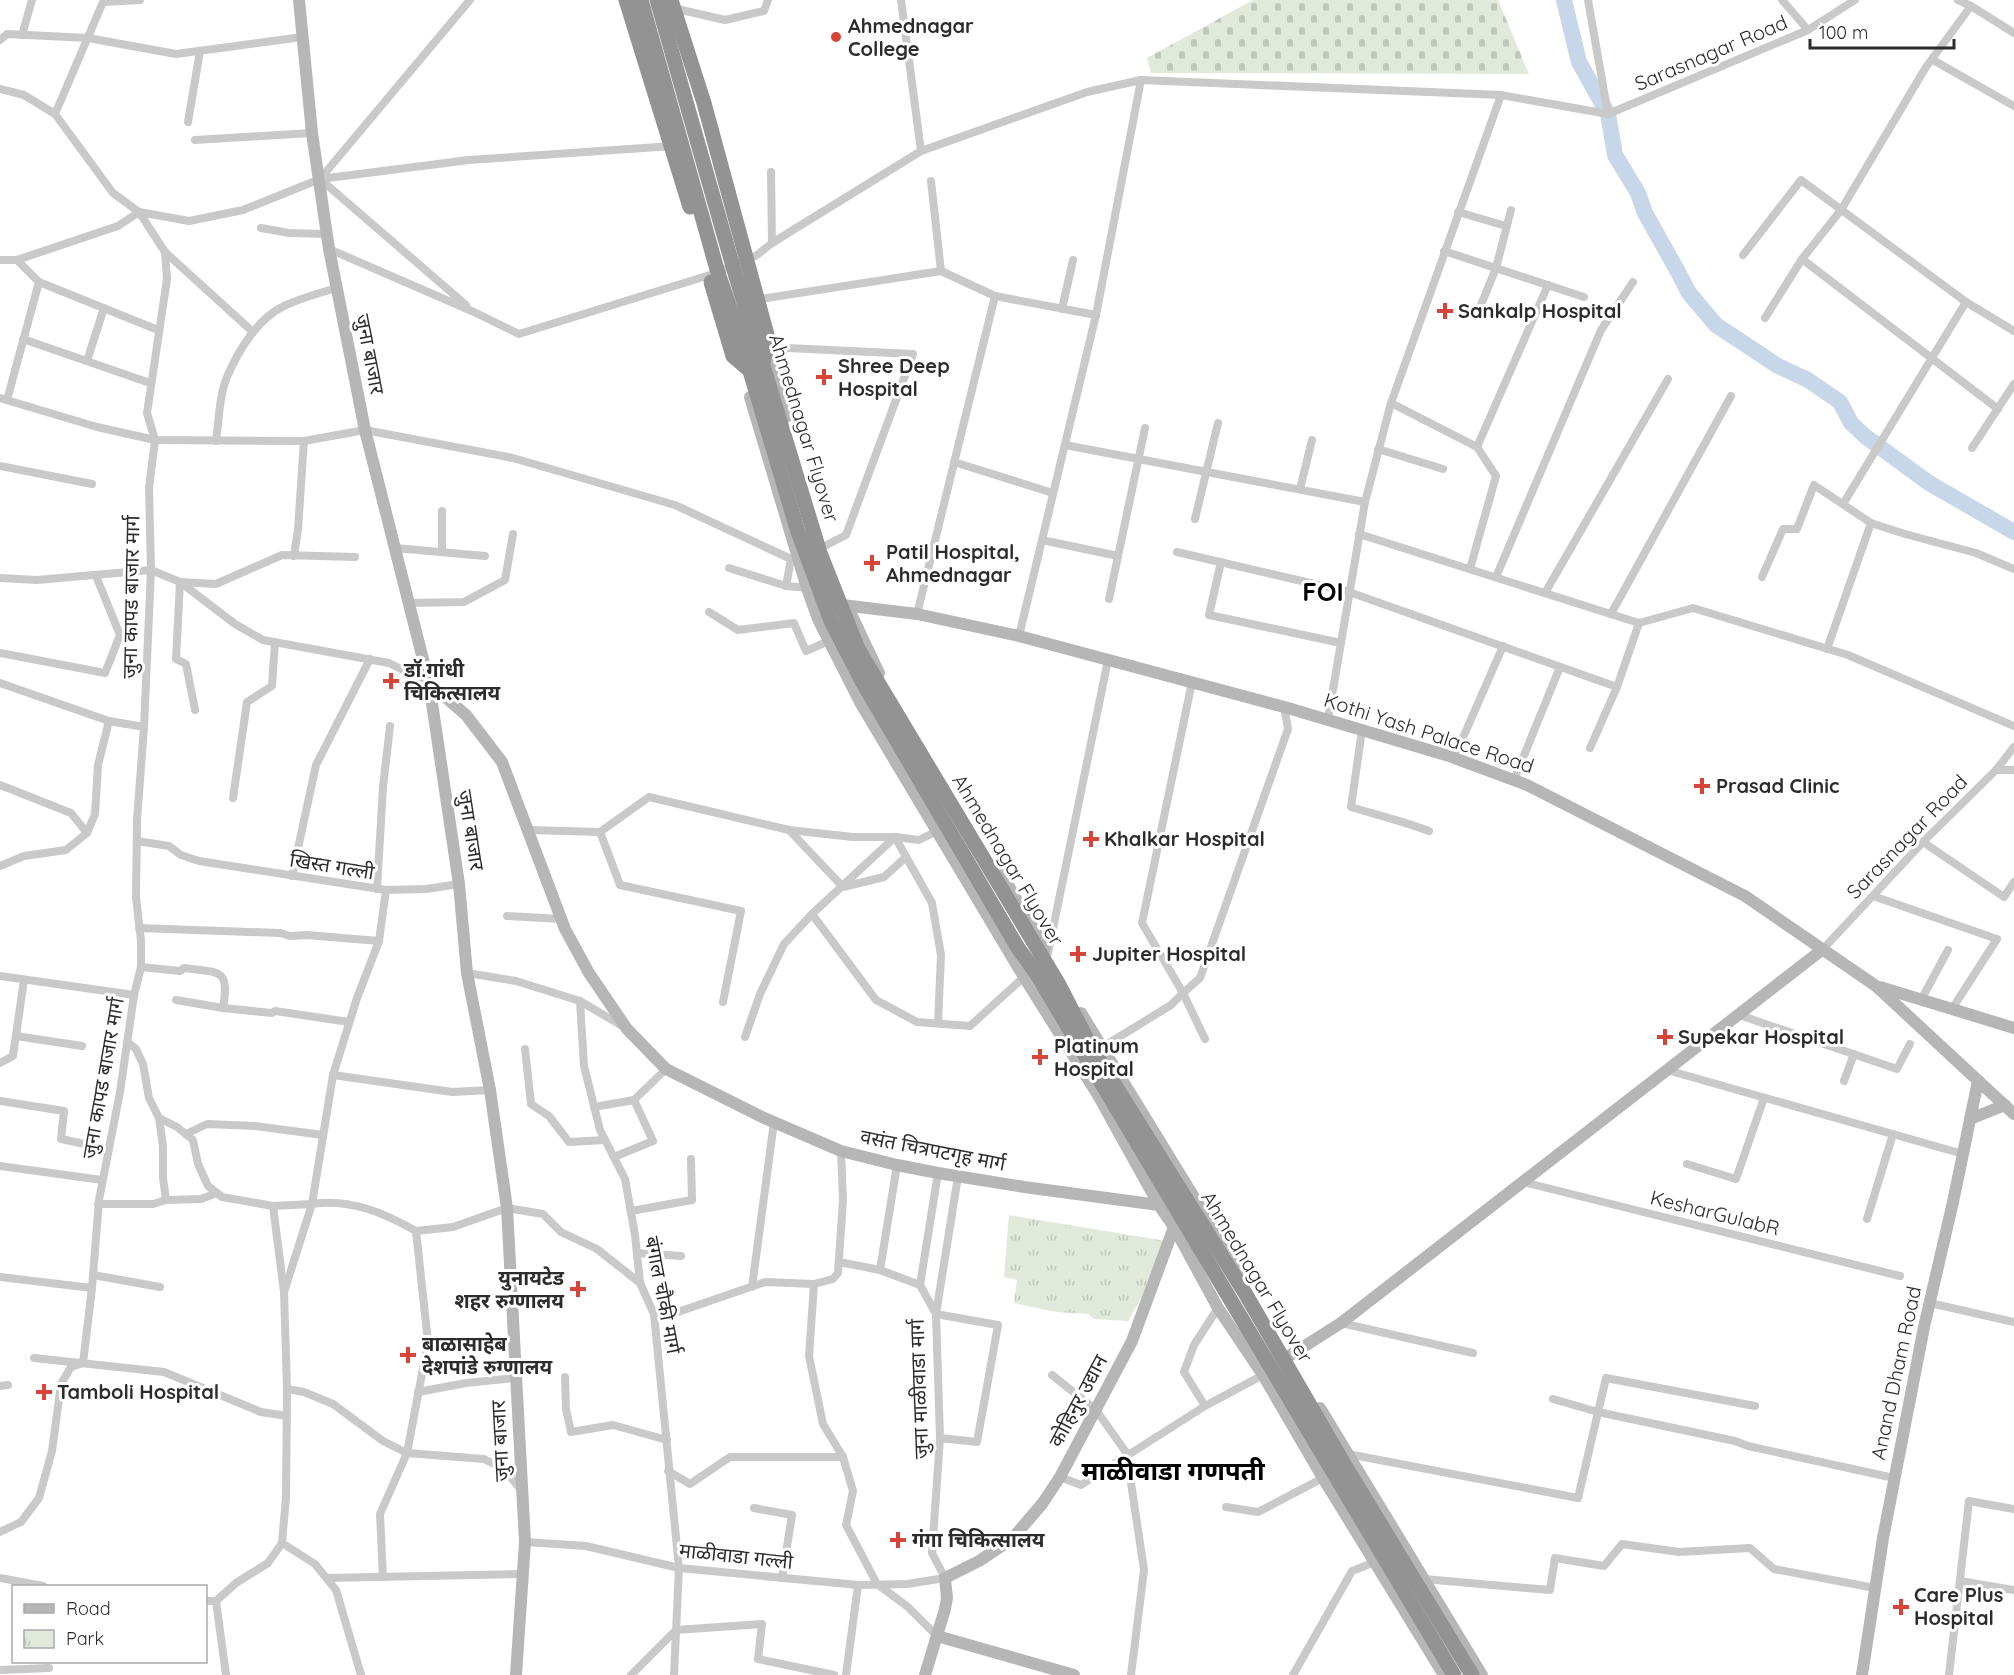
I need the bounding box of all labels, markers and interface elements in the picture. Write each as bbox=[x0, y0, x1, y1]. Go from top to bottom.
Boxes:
street label: Sarasnagar Road bbox=[1631, 9, 1791, 96]
scale bar bbox=[1810, 12, 1954, 50]
place label: Ahmednagar College bbox=[848, 13, 974, 61]
text: 100 m bbox=[1819, 21, 1868, 44]
marker: Ahmednagar College bbox=[829, 30, 843, 44]
place label: Sankalp Hospital bbox=[1458, 298, 1622, 323]
marker: Sankalp Hospital bbox=[1436, 302, 1454, 320]
street label: जुना बाजार bbox=[349, 312, 391, 397]
street label: Ahmednagar Flyover bbox=[764, 331, 845, 525]
place label: Shree Deep Hospital bbox=[838, 353, 950, 401]
marker: Shree Deep Hospital bbox=[815, 368, 833, 386]
street label: जुना कापड बाजार मार्ग bbox=[117, 514, 145, 679]
place label: Patil Hospital, Ahmednagar bbox=[886, 539, 1020, 587]
marker: Patil Hospital, Ahmednagar bbox=[863, 554, 881, 572]
district label: FOI bbox=[1302, 575, 1344, 608]
place label: डॉ.गांधी चिकित्सालय bbox=[403, 657, 501, 705]
marker: डॉ.गांधी चिकित्सालय bbox=[382, 672, 400, 690]
street label: Kothi Yash Palace Road bbox=[1321, 687, 1537, 778]
street label: Ahmednagar Flyover bbox=[947, 769, 1070, 950]
street label: Sarasnagar Road bbox=[1841, 769, 1972, 904]
place label: Prasad Clinic bbox=[1716, 773, 1839, 798]
marker: Prasad Clinic bbox=[1693, 777, 1711, 795]
street label: जुना बाजार bbox=[452, 788, 490, 873]
place label: Khalkar Hospital bbox=[1104, 826, 1265, 851]
marker: Khalkar Hospital bbox=[1082, 830, 1100, 848]
street label: खिस्त गल्ली bbox=[288, 846, 377, 885]
place label: Jupiter Hospital bbox=[1092, 941, 1246, 966]
marker: Jupiter Hospital bbox=[1069, 945, 1087, 963]
street label: जुना कापड बाजार मार्ग bbox=[76, 994, 130, 1161]
place label: Supekar Hospital bbox=[1678, 1024, 1844, 1049]
marker: Supekar Hospital bbox=[1656, 1028, 1674, 1046]
place label: Platinum Hospital bbox=[1054, 1033, 1139, 1081]
marker: Platinum Hospital bbox=[1031, 1048, 1049, 1066]
street label: वसंत चित्रपटगृह मार्ग bbox=[858, 1123, 1009, 1177]
street label: KesharGulabR bbox=[1648, 1184, 1782, 1241]
street label: Ahmednagar Flyover bbox=[1196, 1186, 1319, 1367]
street label: बंगाल चौकी मार्ग bbox=[640, 1234, 687, 1357]
place label: युनायटेड शहर रुग्णालय bbox=[455, 1265, 565, 1313]
marker: युनायटेड शहर रुग्णालय bbox=[569, 1280, 587, 1298]
street label: Anand Dham Road bbox=[1865, 1284, 1926, 1462]
street label: जुना माळीवाडा मार्ग bbox=[904, 1318, 934, 1459]
place label: बाळासाहेब देशपांडे रुग्णालय bbox=[422, 1331, 552, 1379]
marker: बाळासाहेब देशपांडे रुग्णालय bbox=[399, 1346, 417, 1364]
street label: कोहिनुर उद्यान bbox=[1043, 1350, 1114, 1452]
place label: Tamboli Hospital bbox=[57, 1379, 219, 1404]
marker: Tamboli Hospital bbox=[35, 1383, 53, 1401]
street label: जुना बाजार bbox=[485, 1399, 515, 1482]
district label: माळीवाडा गणपती bbox=[1081, 1454, 1266, 1487]
place label: गंगा चिकित्सालय bbox=[912, 1527, 1045, 1552]
marker: गंगा चिकित्सालय bbox=[889, 1531, 907, 1549]
street label: माळीवाडा गल्ली bbox=[678, 1537, 795, 1574]
place label: Care Plus Hospital bbox=[1914, 1582, 2003, 1630]
legend bbox=[12, 1585, 207, 1663]
text: Road bbox=[66, 1597, 111, 1620]
marker: Care Plus Hospital bbox=[1892, 1598, 1910, 1616]
text: Park bbox=[66, 1627, 104, 1650]

